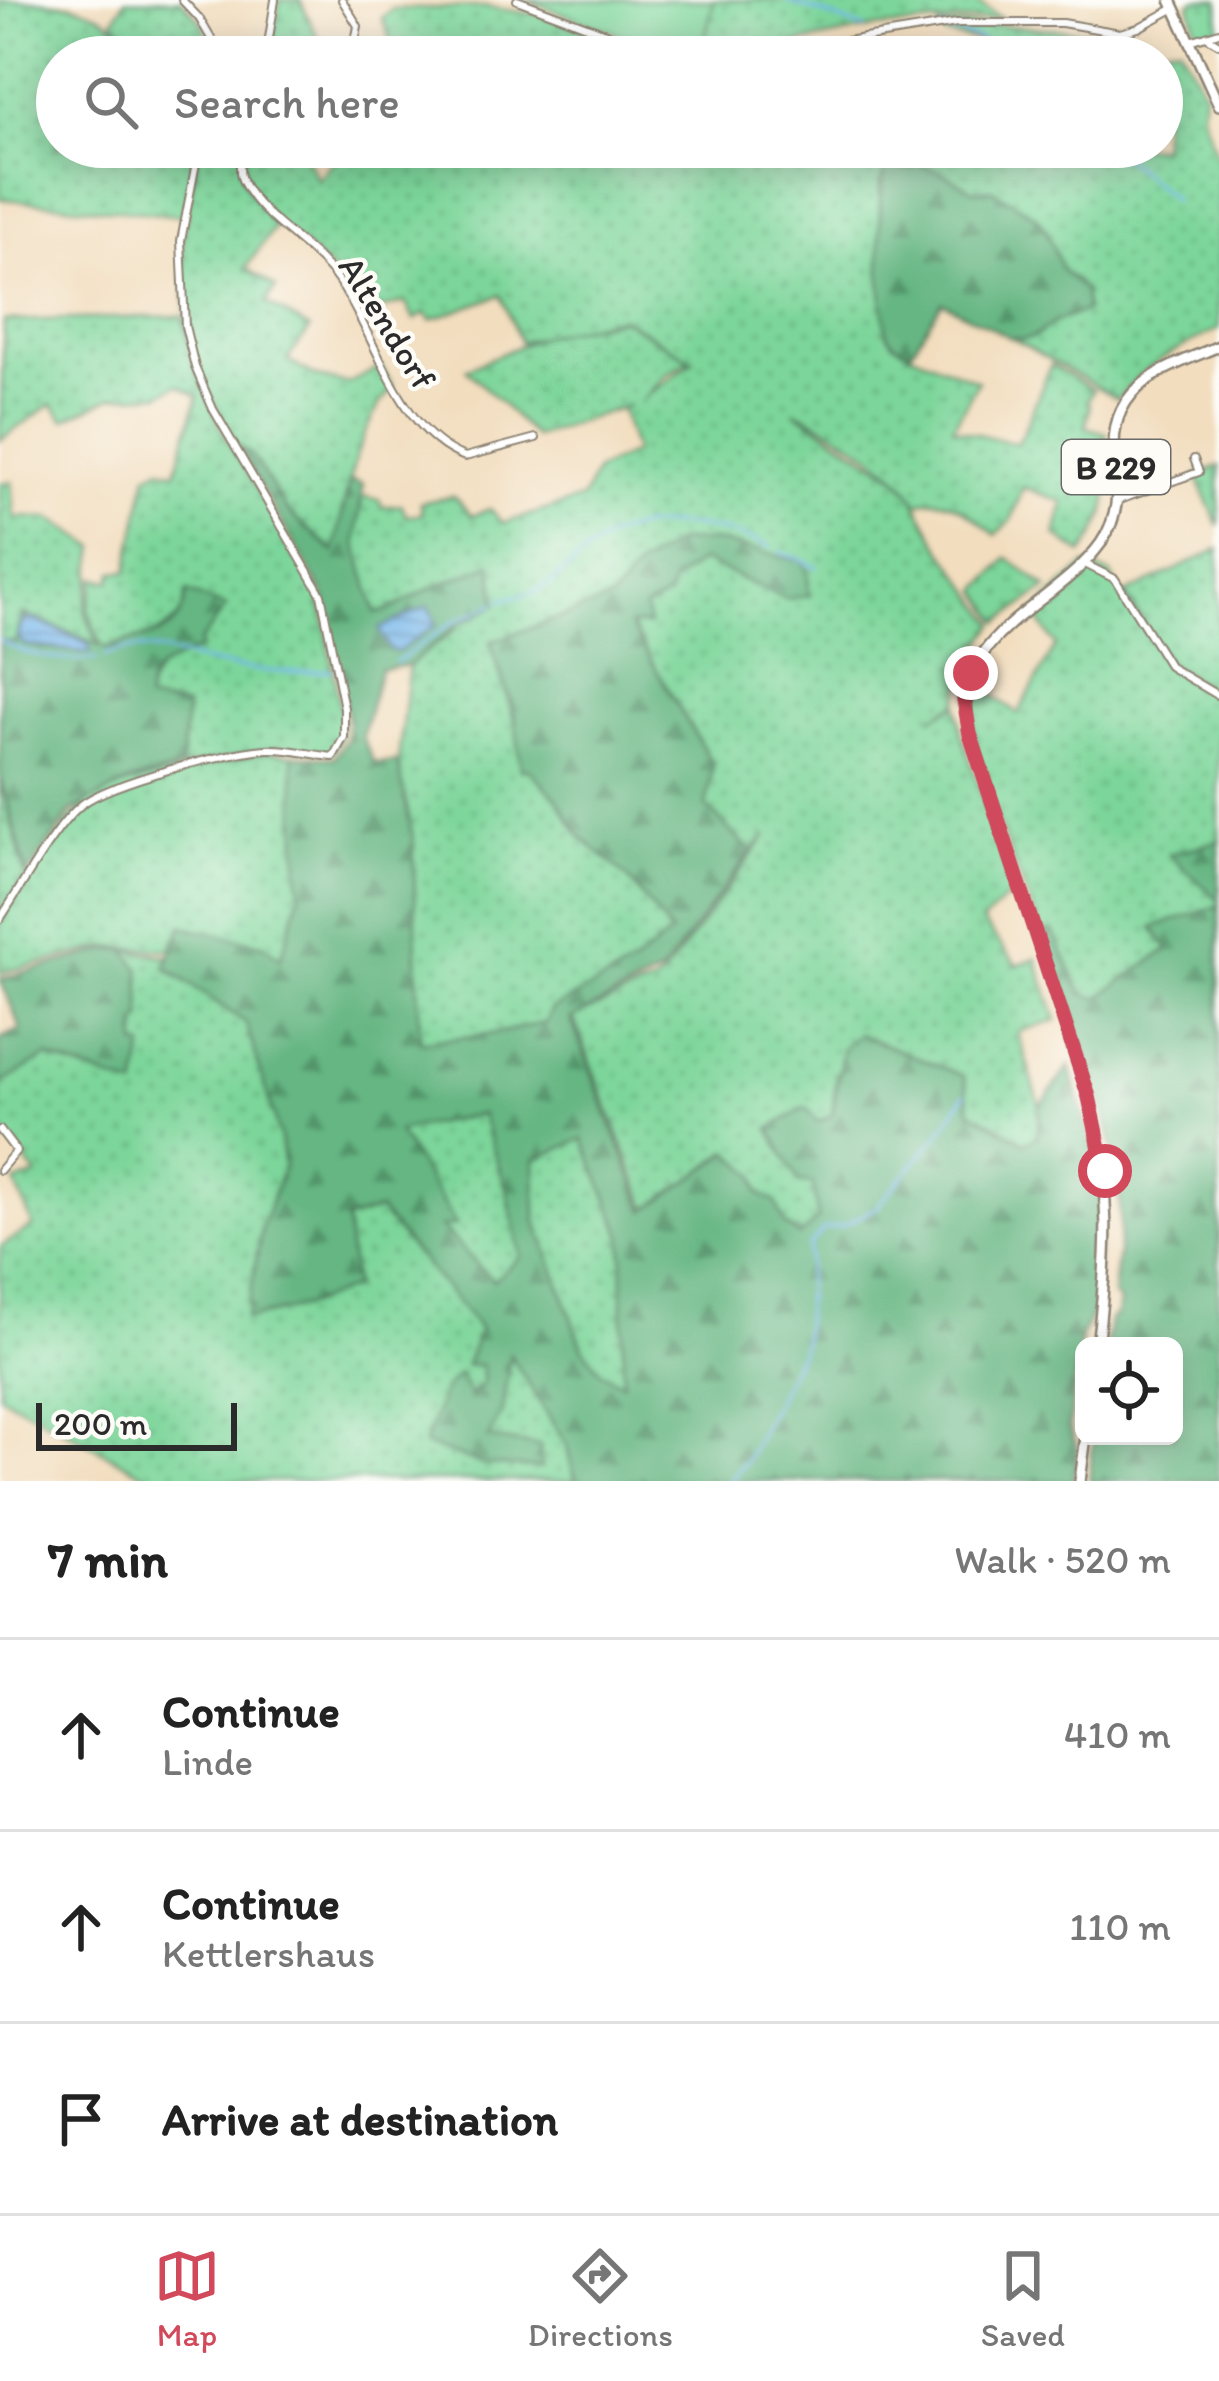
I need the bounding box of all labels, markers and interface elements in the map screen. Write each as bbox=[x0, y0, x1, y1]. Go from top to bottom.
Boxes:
search box bbox=[36, 36, 1183, 168]
icon: search bbox=[78, 69, 144, 135]
text: Search here bbox=[174, 75, 400, 129]
street label: Altendorf bbox=[330, 247, 446, 397]
road number: B 229 bbox=[1062, 440, 1170, 494]
route end bbox=[944, 646, 998, 700]
route start bbox=[1078, 1144, 1132, 1198]
map controls bbox=[1075, 1337, 1183, 1445]
button: locate bbox=[1075, 1337, 1183, 1445]
scale bar bbox=[36, 1397, 237, 1450]
text: 200 m bbox=[54, 1404, 147, 1443]
text: 7 min bbox=[48, 1529, 168, 1590]
text: Walk · 520 m bbox=[954, 1536, 1171, 1583]
text: Continue bbox=[162, 1684, 340, 1738]
icon: ahead bbox=[48, 1702, 114, 1768]
text: 410 m bbox=[1064, 1711, 1171, 1758]
text: Linde bbox=[162, 1738, 253, 1785]
text: Continue bbox=[162, 1876, 340, 1930]
icon: ahead bbox=[48, 1894, 114, 1960]
text: 110 m bbox=[1069, 1903, 1171, 1950]
text: Kettlershaus bbox=[162, 1930, 375, 1977]
icon: arrive bbox=[48, 2086, 114, 2152]
text: Arrive at destination bbox=[162, 2092, 558, 2146]
tab: Map bbox=[154, 2243, 220, 2354]
tab: Directions bbox=[528, 2243, 673, 2354]
tab: Saved bbox=[981, 2243, 1065, 2354]

